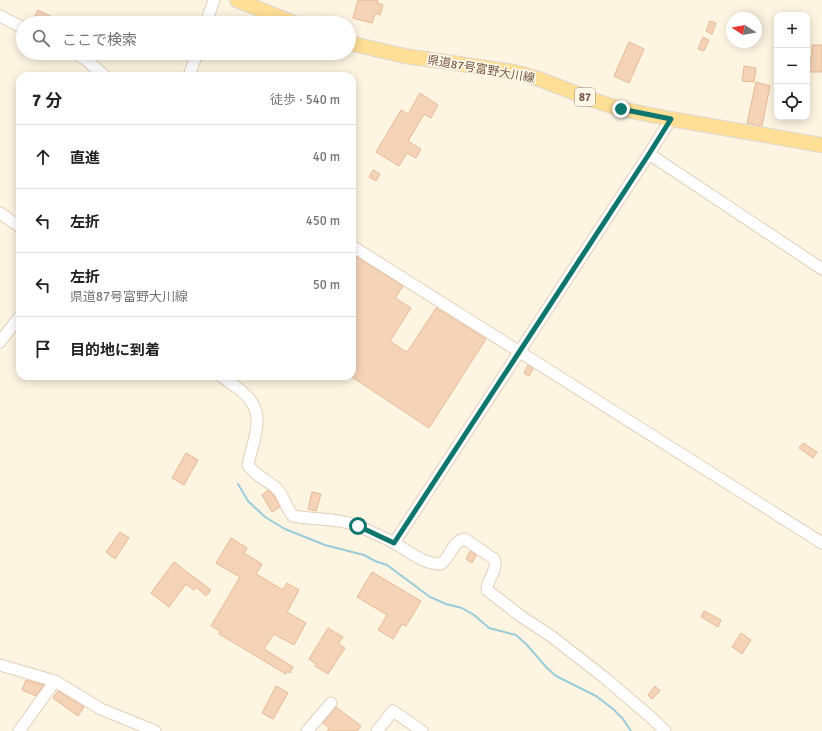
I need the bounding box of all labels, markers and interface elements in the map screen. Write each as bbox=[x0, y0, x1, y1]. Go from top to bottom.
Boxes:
north arrow bbox=[726, 12, 762, 48]
map controls bbox=[774, 12, 810, 120]
button: + bbox=[774, 12, 810, 48]
search box bbox=[16, 16, 356, 60]
icon: search bbox=[30, 27, 52, 49]
text: ここで検索 bbox=[62, 31, 137, 49]
button: − bbox=[774, 48, 810, 84]
street label: 県道87号富野大川線 bbox=[426, 53, 536, 86]
button: locate bbox=[774, 84, 810, 120]
road number: 87 bbox=[575, 88, 595, 106]
text: 7 分 bbox=[32, 90, 62, 111]
text: 徒歩 · 540 m bbox=[270, 92, 340, 108]
route end bbox=[612, 100, 630, 118]
icon: ahead bbox=[32, 146, 54, 168]
text: 直進 bbox=[70, 149, 100, 167]
text: 40 m bbox=[313, 149, 340, 165]
icon: left bbox=[32, 210, 54, 232]
text: 左折 bbox=[70, 213, 100, 231]
text: 450 m bbox=[306, 213, 340, 229]
text: 左折 bbox=[70, 268, 100, 286]
icon: left bbox=[32, 274, 54, 296]
text: 50 m bbox=[313, 277, 340, 293]
text: 県道87号富野大川線 bbox=[70, 289, 188, 305]
icon: arrive bbox=[32, 338, 54, 360]
text: 目的地に到着 bbox=[70, 341, 160, 359]
route start bbox=[349, 517, 367, 535]

